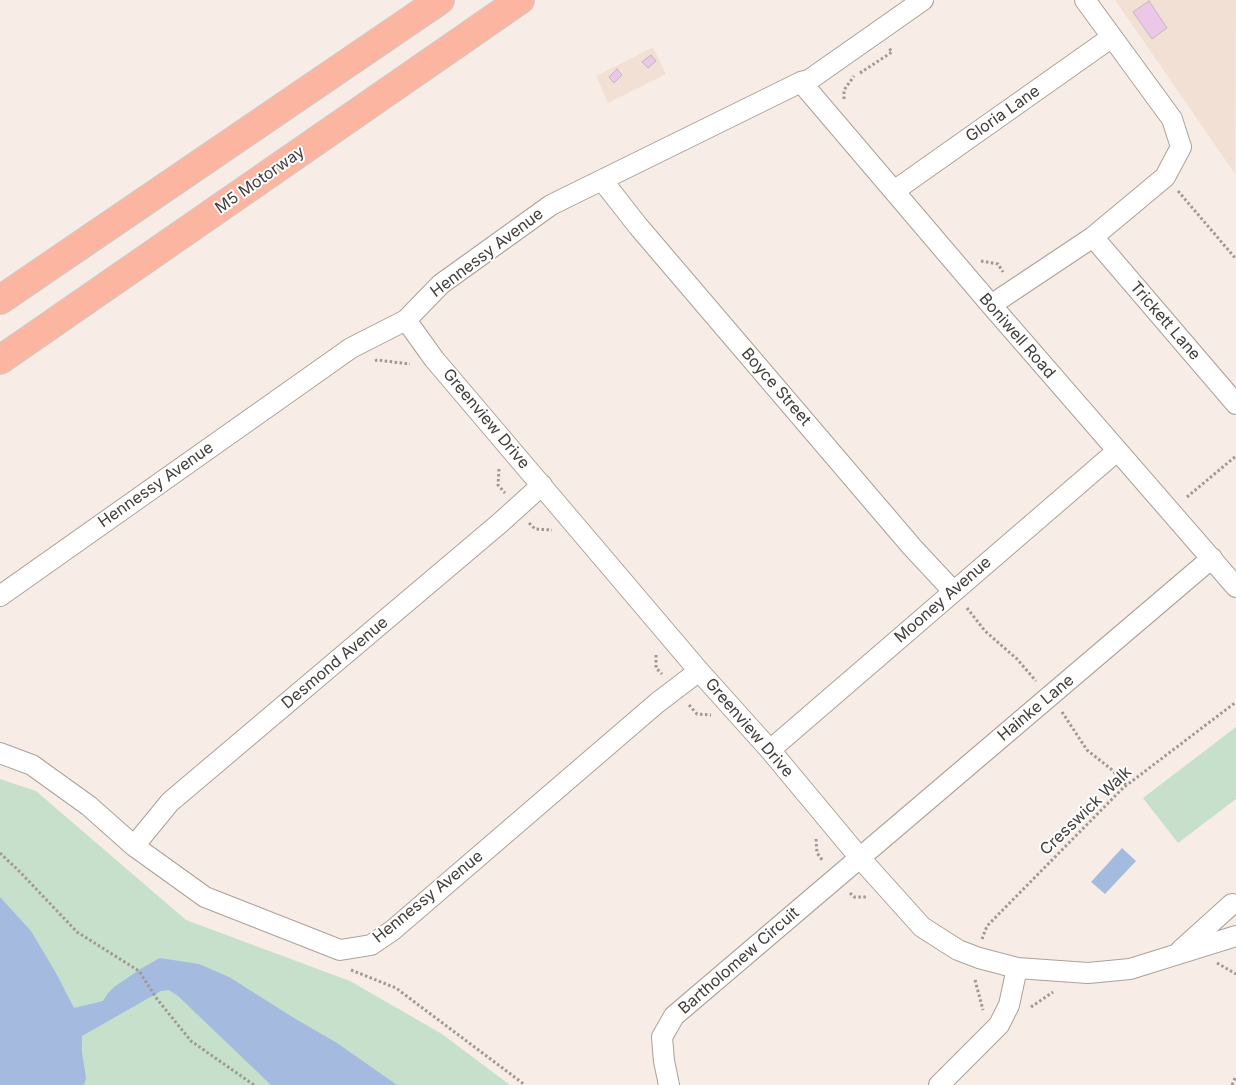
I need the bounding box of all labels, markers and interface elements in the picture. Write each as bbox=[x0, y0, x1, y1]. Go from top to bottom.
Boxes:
street label: Gloria Lane bbox=[962, 82, 1044, 146]
street label: M5 Motorway bbox=[212, 142, 308, 218]
street label: Hennessy Avenue bbox=[427, 204, 547, 302]
street label: Trickett Lane bbox=[1126, 278, 1204, 364]
street label: Boniwell Road bbox=[975, 290, 1059, 382]
street label: Boyce Street bbox=[737, 344, 815, 430]
street label: Greenview Drive bbox=[439, 365, 533, 473]
street label: Hennessy Avenue bbox=[95, 438, 217, 532]
street label: Mooney Avenue bbox=[891, 553, 995, 647]
street label: Desmond Avenue bbox=[278, 613, 392, 713]
street label: Hainke Lane bbox=[994, 671, 1078, 745]
street label: Greenview Drive bbox=[701, 675, 797, 781]
street label: Cresswick Walk bbox=[1036, 763, 1136, 859]
street label: Hennessy Avenue bbox=[369, 847, 487, 947]
street label: Bartholomew Circuit bbox=[675, 904, 803, 1018]

